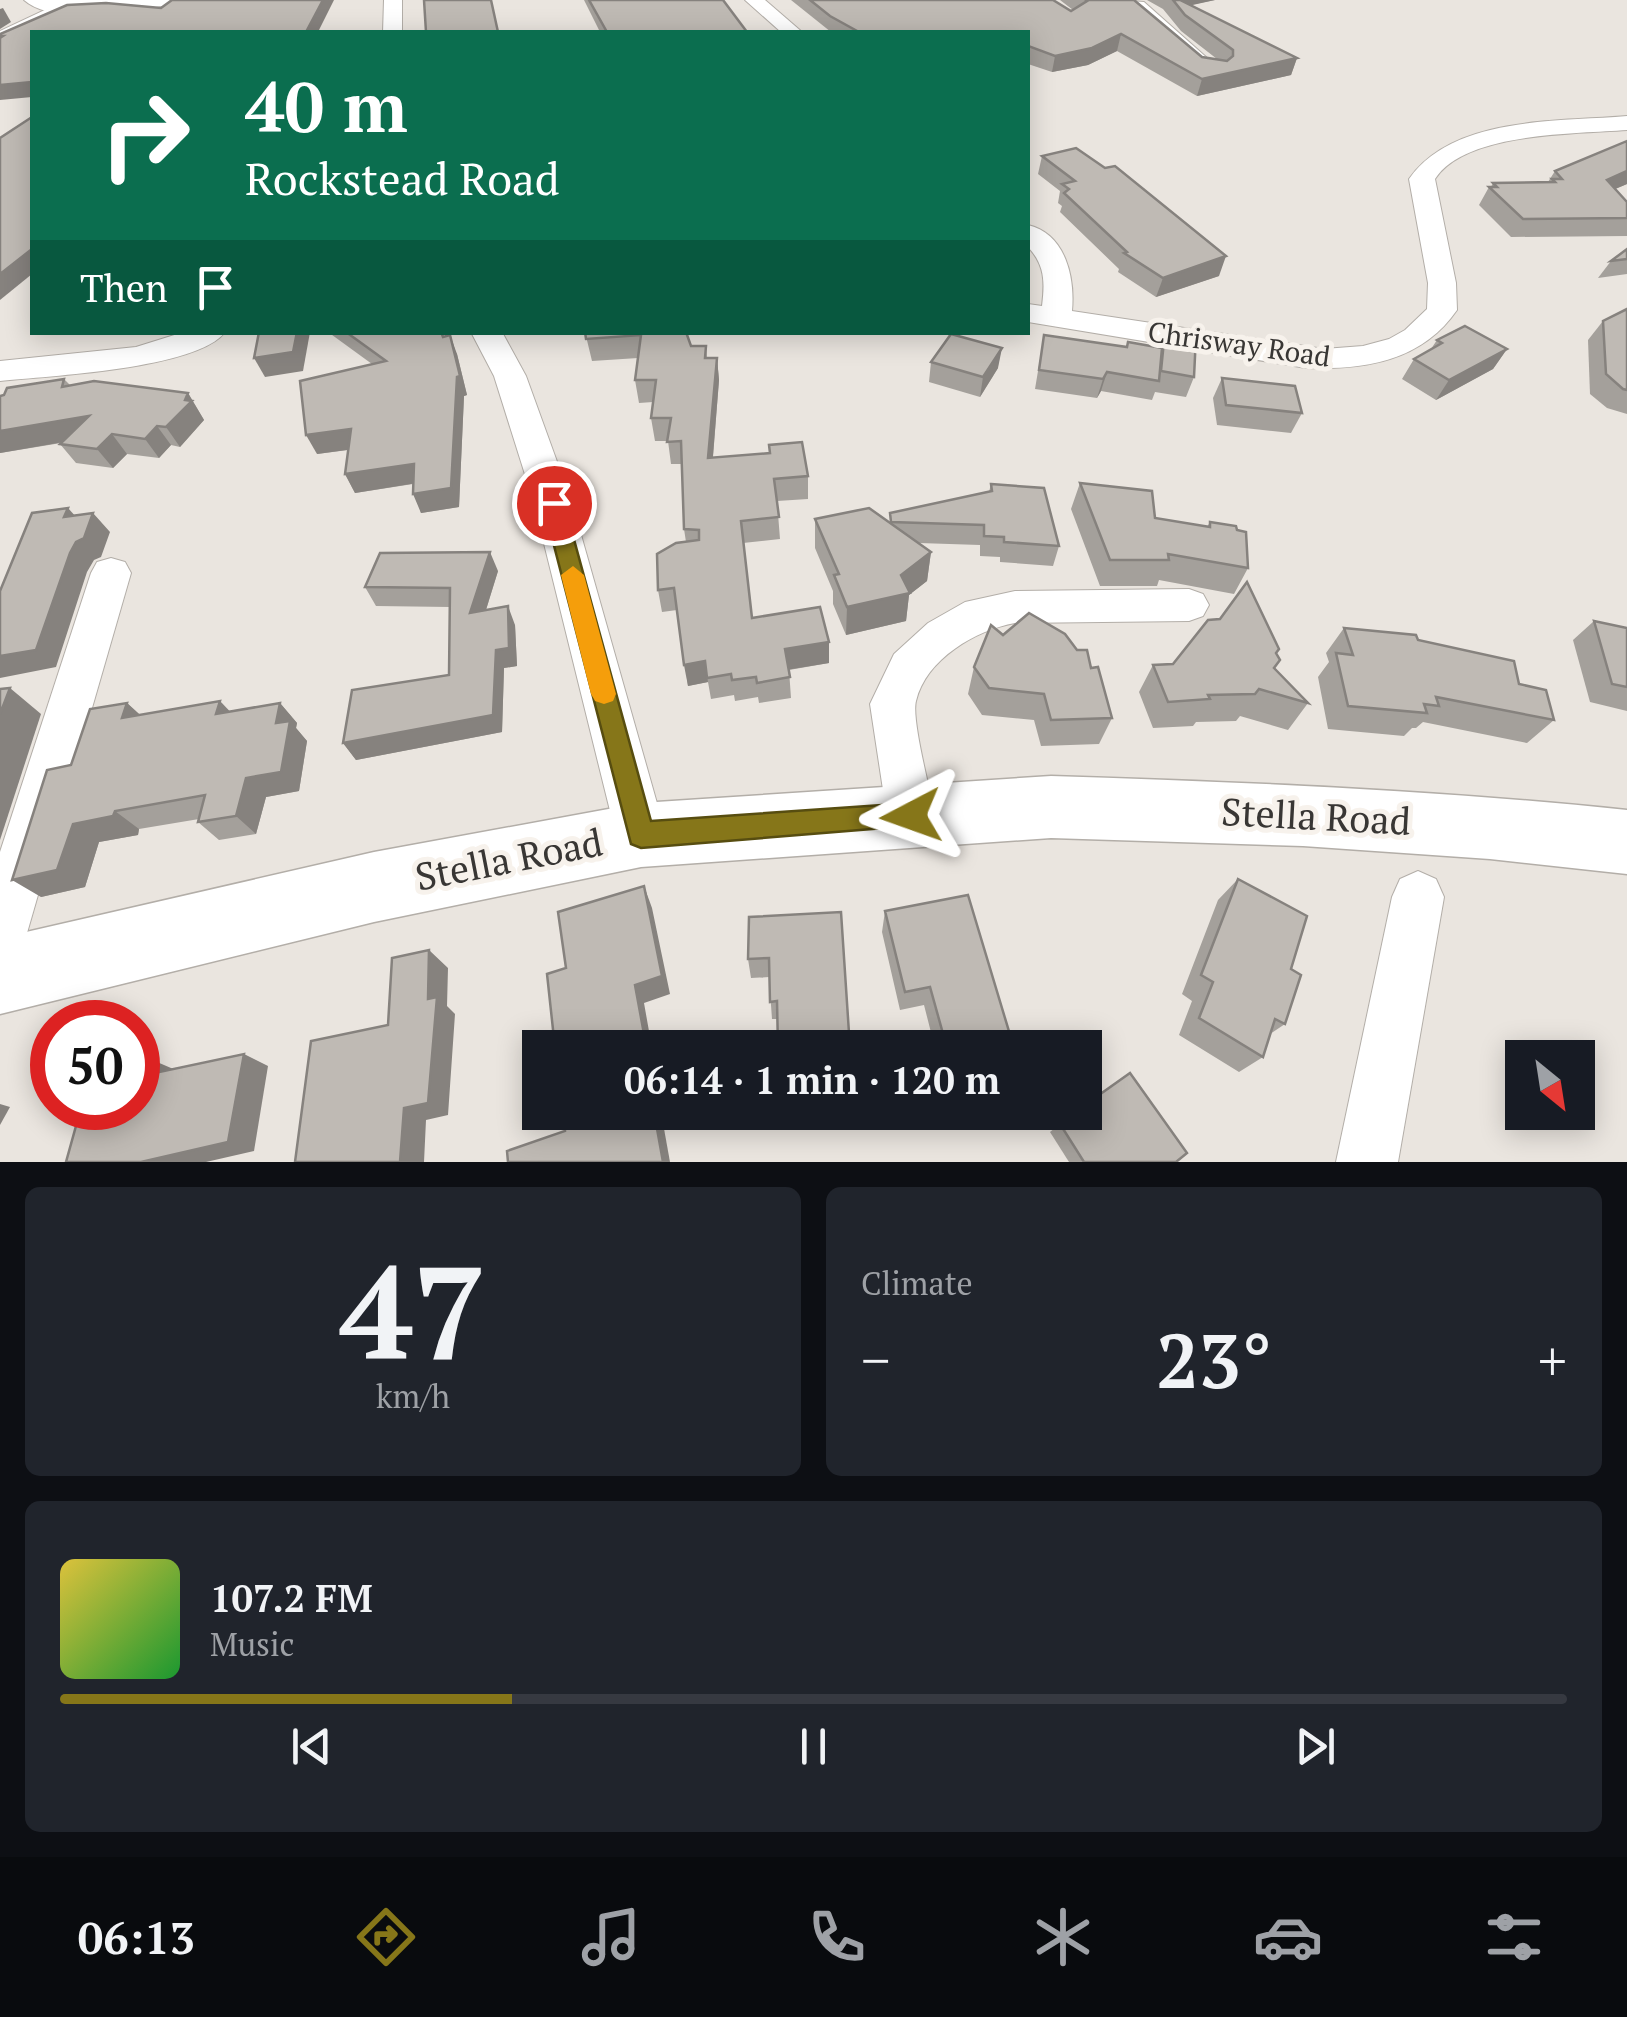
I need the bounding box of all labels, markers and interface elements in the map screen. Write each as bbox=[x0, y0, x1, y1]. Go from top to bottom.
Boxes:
text: 40 m bbox=[245, 59, 408, 152]
icon: right bbox=[80, 70, 210, 200]
text: Rockstead Road bbox=[245, 148, 560, 208]
icon: arrive bbox=[188, 260, 243, 315]
text: Then bbox=[80, 263, 168, 313]
street label: Chrisway Road bbox=[1146, 312, 1333, 375]
pin bbox=[512, 461, 597, 546]
icon: arrive bbox=[527, 476, 582, 531]
position arrow bbox=[859, 764, 963, 868]
street label: Stella Road bbox=[1220, 786, 1412, 846]
street label: Stella Road bbox=[411, 816, 607, 902]
speed limit sign: 50 bbox=[30, 1000, 160, 1130]
north arrow bbox=[1505, 1040, 1595, 1130]
map controls bbox=[1505, 1040, 1595, 1130]
text: 06:14 · 1 min · 120 m bbox=[624, 1055, 1000, 1105]
text: 47 bbox=[340, 1224, 486, 1396]
text: Climate bbox=[861, 1262, 973, 1304]
text: 23° bbox=[1156, 1310, 1272, 1409]
text: − bbox=[861, 1323, 890, 1396]
text: + bbox=[1538, 1323, 1567, 1396]
text: km/h bbox=[376, 1375, 450, 1417]
text: 107.2 FM bbox=[210, 1573, 373, 1623]
text: Music bbox=[210, 1623, 295, 1665]
icon: previous bbox=[284, 1719, 339, 1774]
icon: pause bbox=[786, 1719, 841, 1774]
icon: next bbox=[1288, 1719, 1343, 1774]
icon: directions bbox=[351, 1902, 421, 1972]
icon: music bbox=[576, 1902, 646, 1972]
icon: phone bbox=[802, 1902, 872, 1972]
icon: climate bbox=[1028, 1902, 1098, 1972]
icon: car bbox=[1253, 1902, 1323, 1972]
icon: filters bbox=[1479, 1902, 1549, 1972]
text: 06:13 bbox=[78, 1907, 195, 1967]

